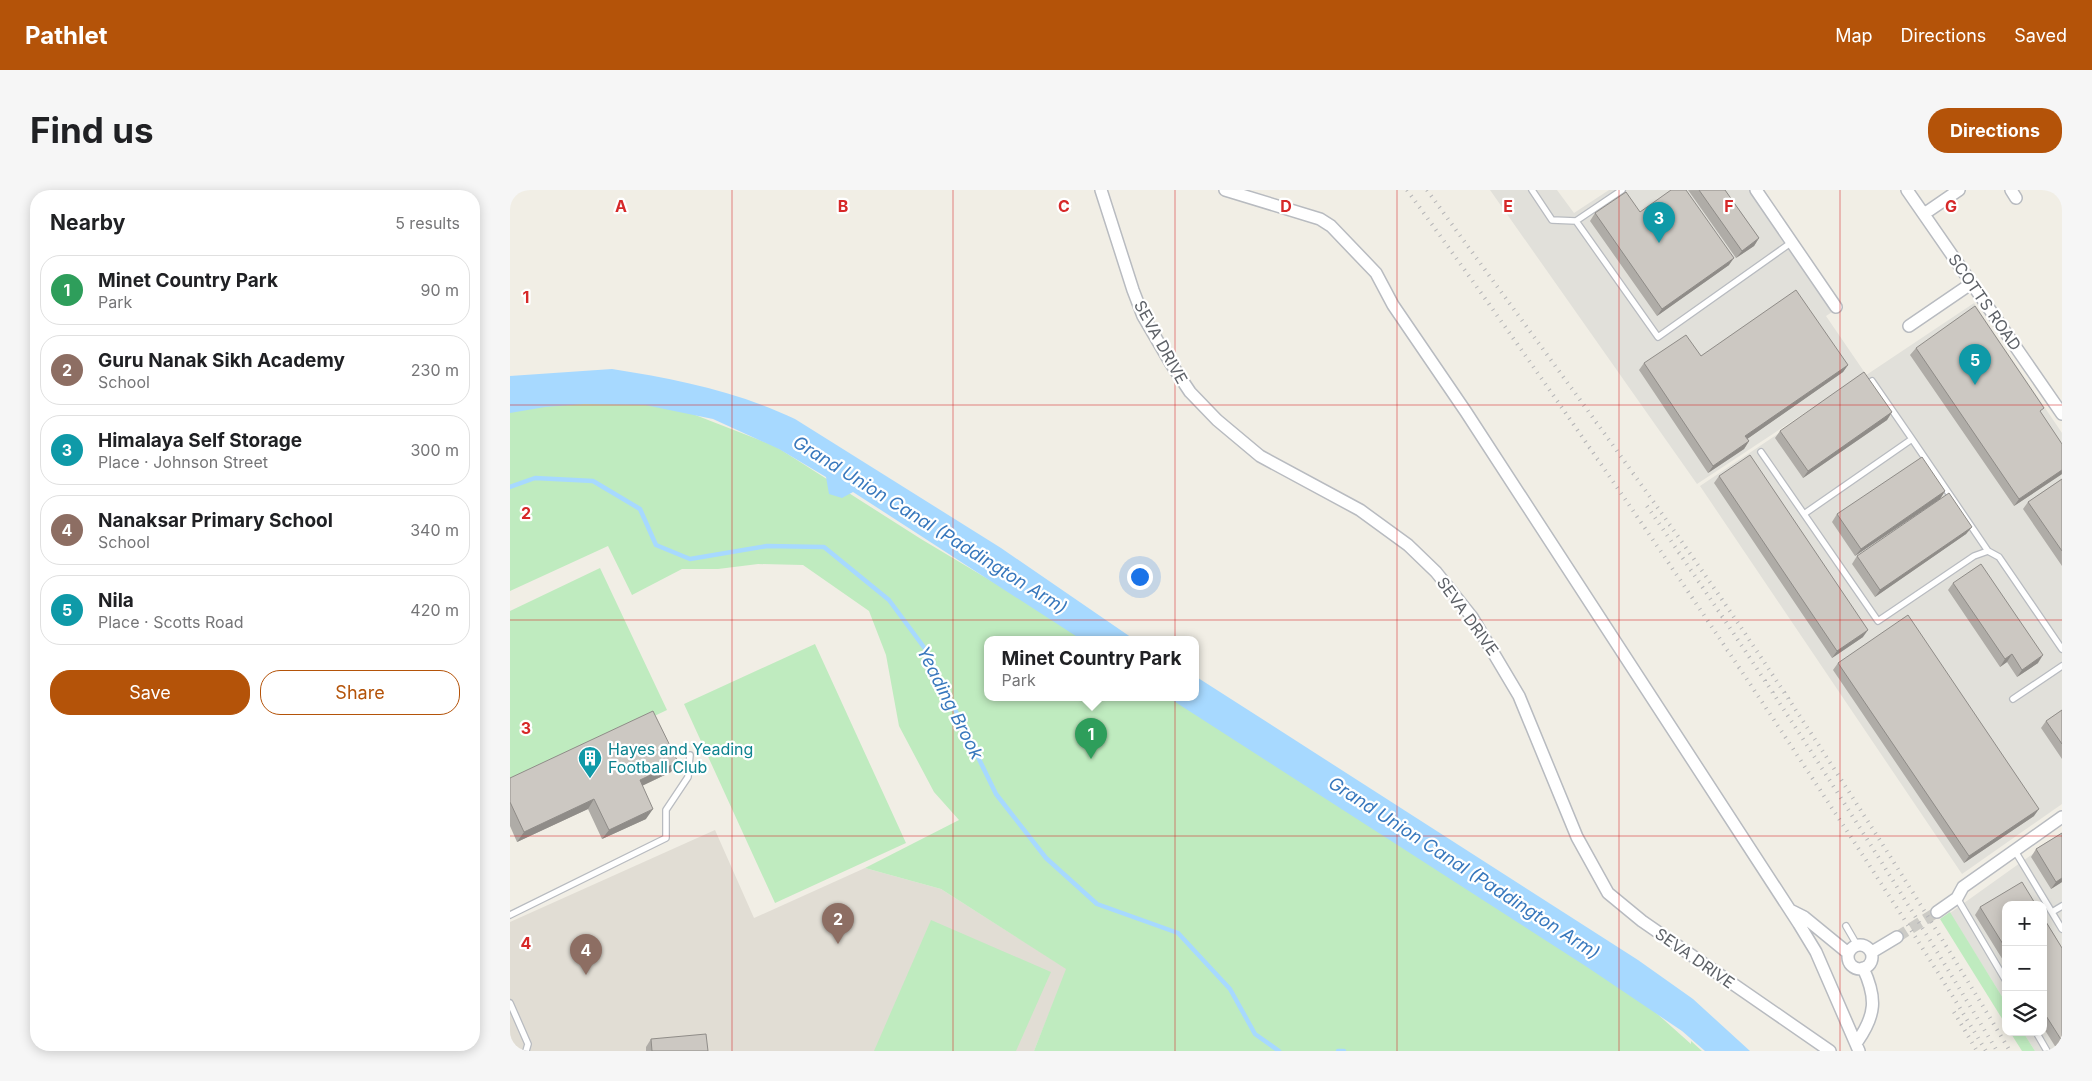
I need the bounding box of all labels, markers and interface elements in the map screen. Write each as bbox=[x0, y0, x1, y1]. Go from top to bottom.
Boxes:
text: Pathlet bbox=[25, 21, 108, 50]
text: Map bbox=[1835, 25, 1873, 46]
text: Directions bbox=[1901, 25, 1986, 46]
text: Saved bbox=[2014, 25, 2067, 46]
button: Directions bbox=[1928, 108, 2062, 153]
text: Find us bbox=[30, 109, 154, 151]
text: A bbox=[615, 196, 627, 216]
text: B bbox=[838, 196, 848, 216]
text: C bbox=[1058, 196, 1070, 216]
text: D bbox=[1280, 196, 1292, 216]
text: E bbox=[1503, 196, 1513, 216]
text: F bbox=[1724, 196, 1734, 216]
text: G bbox=[1945, 196, 1957, 216]
pin: 3 bbox=[1643, 202, 1675, 243]
text: Nearby bbox=[50, 210, 125, 235]
text: 5 results bbox=[395, 213, 460, 233]
street label: SCOTTS ROAD bbox=[1944, 250, 2026, 354]
text: Minet Country Park bbox=[98, 269, 278, 292]
text: 1 bbox=[64, 280, 70, 300]
text: 90 m bbox=[420, 280, 459, 300]
text: 1 bbox=[523, 287, 529, 307]
text: Park bbox=[98, 292, 132, 312]
street label: SEVA DRIVE bbox=[1130, 297, 1192, 387]
pin: 5 bbox=[1959, 344, 1991, 385]
text: Guru Nanak Sikh Academy bbox=[98, 349, 345, 372]
text: 2 bbox=[62, 360, 72, 380]
text: 230 m bbox=[411, 360, 459, 380]
text: School bbox=[98, 372, 150, 392]
text: Himalaya Self Storage bbox=[98, 429, 302, 452]
water label: Grand Union Canal (Paddington Arm) bbox=[789, 431, 1071, 618]
text: 3 bbox=[62, 440, 72, 460]
text: 300 m bbox=[410, 440, 459, 460]
text: Place · Johnson Street bbox=[98, 452, 268, 472]
text: 2 bbox=[521, 503, 531, 523]
text: Nanaksar Primary School bbox=[98, 509, 333, 532]
text: 4 bbox=[62, 520, 72, 540]
text: 340 m bbox=[410, 520, 459, 540]
text: School bbox=[98, 532, 150, 552]
your location bbox=[1127, 564, 1153, 590]
street label: SEVA DRIVE bbox=[1433, 573, 1503, 659]
text: Nila bbox=[98, 589, 134, 612]
text: 5 bbox=[62, 600, 72, 620]
text: 420 m bbox=[410, 600, 459, 620]
text: Place · Scotts Road bbox=[98, 612, 244, 632]
popup bbox=[984, 636, 1199, 701]
water label: Yeading Brook bbox=[913, 643, 988, 764]
text: Minet Country Park bbox=[1002, 647, 1181, 670]
button: Save bbox=[50, 670, 250, 715]
button: Share bbox=[260, 670, 460, 715]
text: Park bbox=[1002, 670, 1036, 690]
text: 3 bbox=[521, 718, 531, 738]
pin: 1 bbox=[1075, 718, 1107, 759]
place label: Hayes and Yeading Football Club bbox=[608, 739, 753, 777]
building icon: Hayes and Yeading Football Club bbox=[577, 745, 603, 779]
water label: Grand Union Canal (Paddington Arm) bbox=[1325, 772, 1604, 963]
map controls bbox=[2002, 901, 2047, 1036]
button: + bbox=[2002, 901, 2047, 946]
pin: 2 bbox=[822, 903, 854, 944]
street label: SEVA DRIVE bbox=[1652, 923, 1738, 993]
text: 4 bbox=[521, 933, 532, 953]
pin: 4 bbox=[570, 934, 602, 975]
button: − bbox=[2002, 946, 2047, 991]
button: layers bbox=[2002, 991, 2047, 1036]

